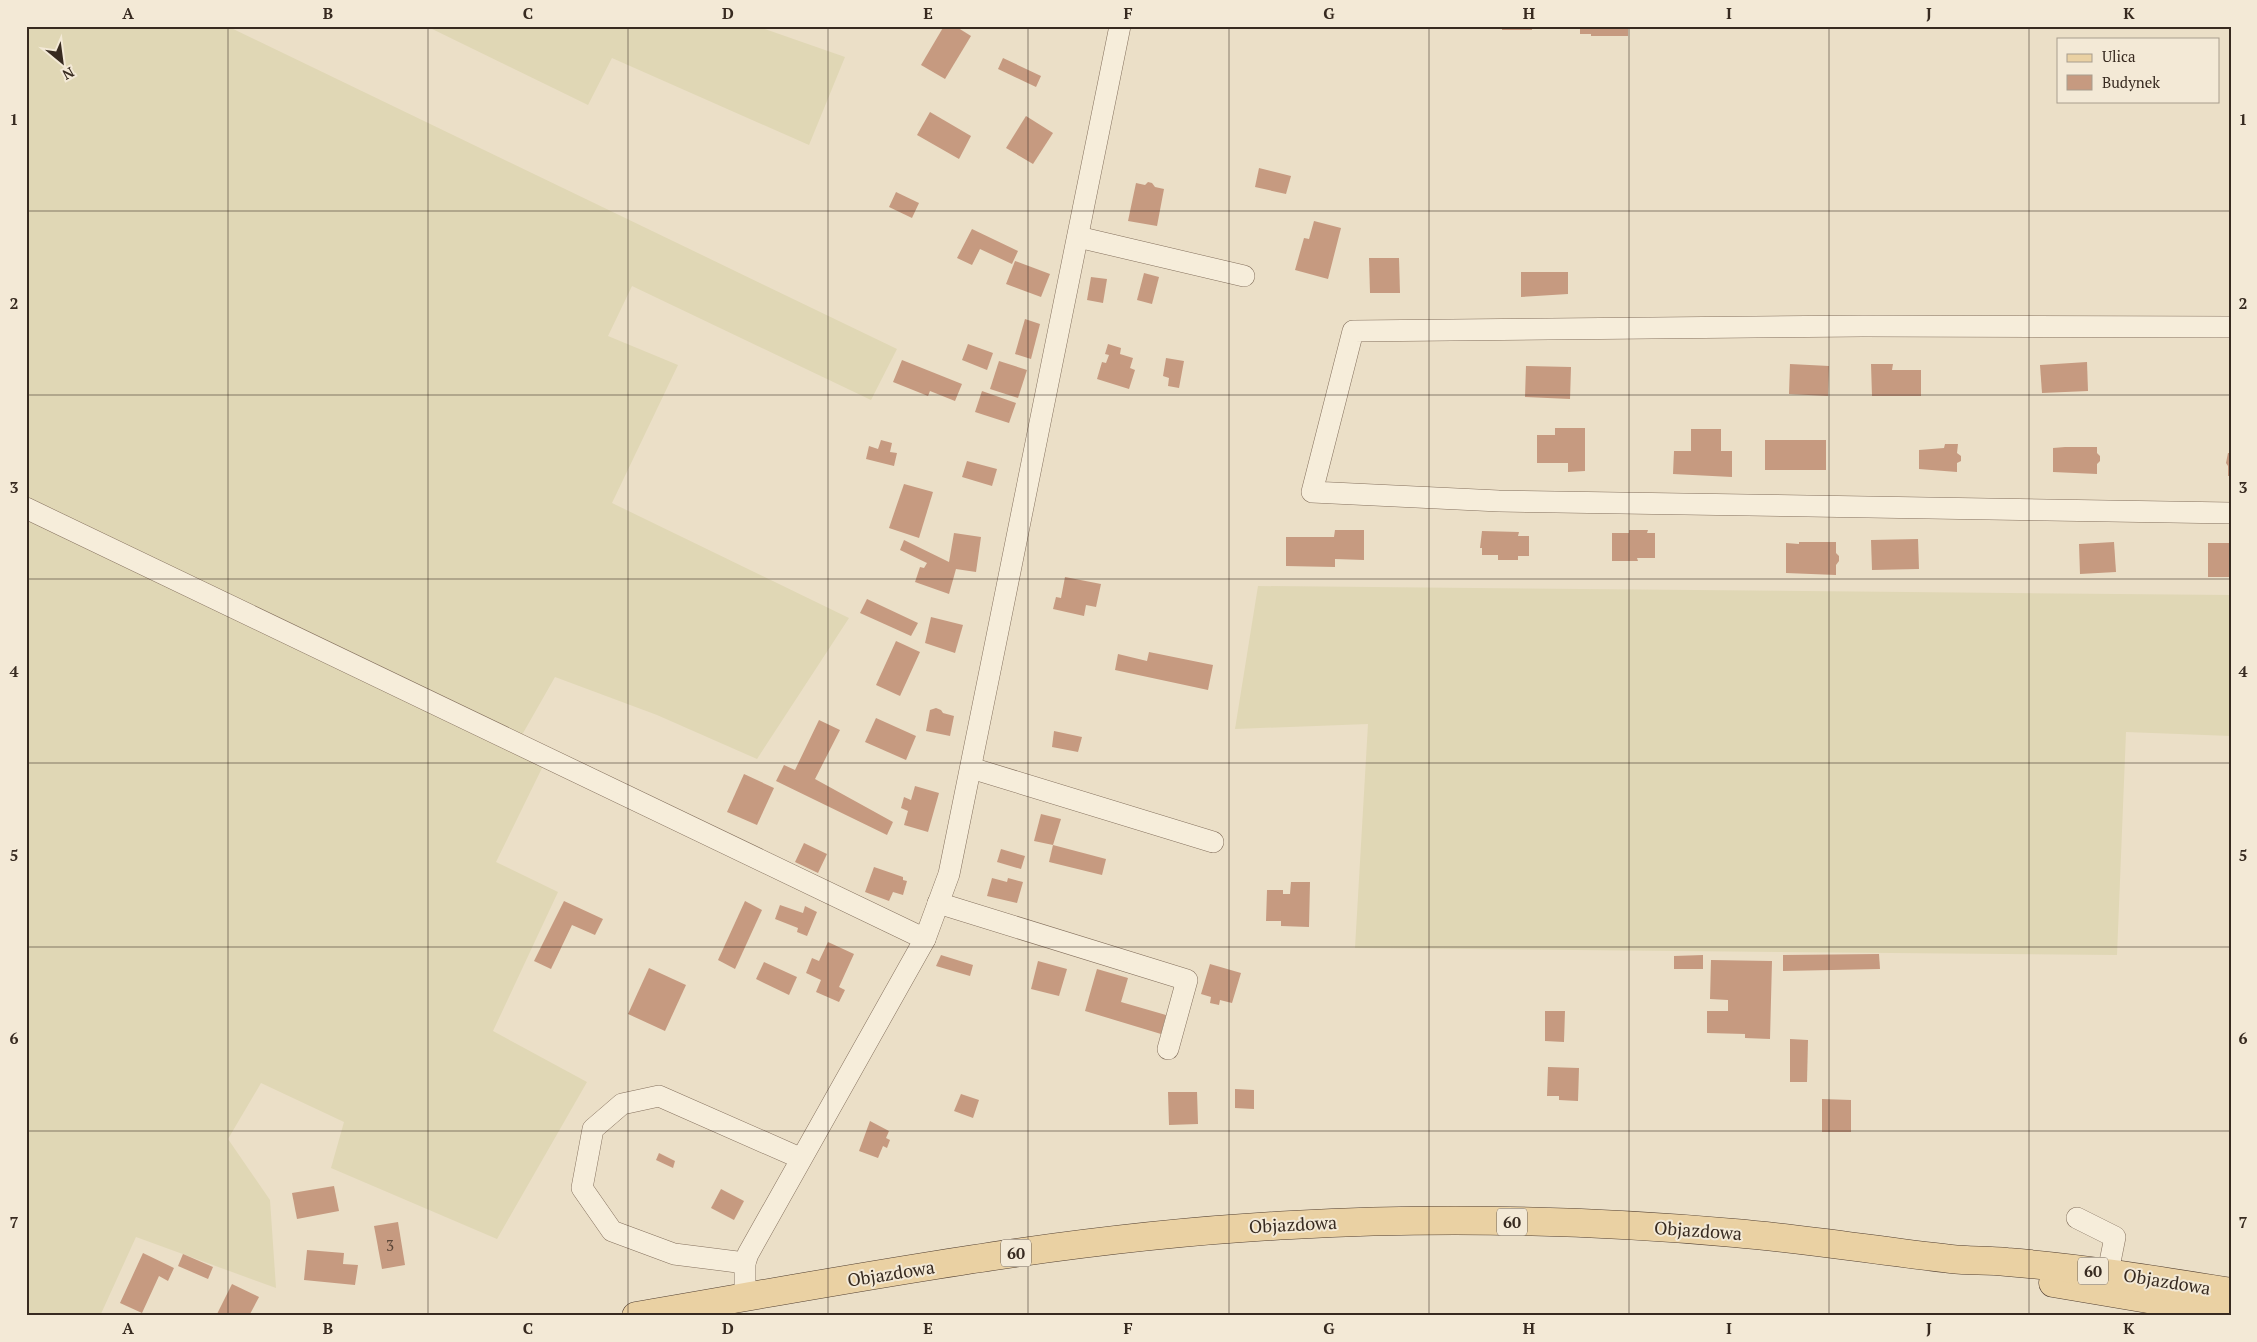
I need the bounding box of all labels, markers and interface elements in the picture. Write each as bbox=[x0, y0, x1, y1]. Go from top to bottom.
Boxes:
text: A bbox=[122, 2, 134, 24]
text: B bbox=[323, 2, 333, 24]
text: C bbox=[523, 2, 533, 24]
text: D bbox=[722, 2, 734, 24]
text: E bbox=[923, 2, 933, 24]
text: F bbox=[1123, 2, 1133, 24]
text: G bbox=[1323, 2, 1335, 24]
text: H bbox=[1523, 2, 1535, 24]
text: I bbox=[1726, 2, 1732, 24]
text: J bbox=[1926, 2, 1932, 24]
text: K bbox=[2123, 2, 2135, 24]
north arrow bbox=[38, 38, 88, 88]
legend bbox=[2057, 38, 2220, 102]
text: Ulica bbox=[2102, 46, 2136, 66]
text: N bbox=[59, 63, 78, 85]
text: Budynek bbox=[2102, 72, 2160, 92]
text: 1 bbox=[9, 108, 19, 130]
text: 1 bbox=[2238, 108, 2248, 130]
text: 2 bbox=[9, 292, 19, 314]
text: 2 bbox=[2238, 292, 2248, 314]
text: 3 bbox=[9, 476, 19, 498]
text: 3 bbox=[2238, 476, 2248, 498]
text: 4 bbox=[9, 660, 19, 682]
text: 4 bbox=[2238, 660, 2248, 682]
text: 5 bbox=[9, 844, 19, 866]
text: 5 bbox=[2238, 844, 2248, 866]
text: 6 bbox=[9, 1027, 19, 1049]
text: 6 bbox=[2238, 1027, 2248, 1049]
road number: 60 bbox=[1497, 1208, 1527, 1236]
street label: Objazdowa bbox=[1248, 1210, 1338, 1238]
text: 7 bbox=[9, 1211, 19, 1233]
text: 7 bbox=[2238, 1211, 2248, 1233]
street label: Objazdowa bbox=[1653, 1215, 1743, 1245]
house number: 3 bbox=[386, 1235, 394, 1255]
road number: 60 bbox=[1001, 1240, 1031, 1266]
street label: Objazdowa bbox=[845, 1254, 936, 1292]
road number: 60 bbox=[2078, 1258, 2108, 1284]
street label: Objazdowa bbox=[2122, 1262, 2213, 1300]
text: A bbox=[122, 1317, 134, 1339]
text: B bbox=[323, 1317, 333, 1339]
text: C bbox=[523, 1317, 533, 1339]
text: D bbox=[722, 1317, 734, 1339]
text: E bbox=[923, 1317, 933, 1339]
text: F bbox=[1123, 1317, 1133, 1339]
text: G bbox=[1323, 1317, 1335, 1339]
text: H bbox=[1523, 1317, 1535, 1339]
text: I bbox=[1726, 1317, 1732, 1339]
text: J bbox=[1926, 1317, 1932, 1339]
text: K bbox=[2123, 1317, 2135, 1339]

